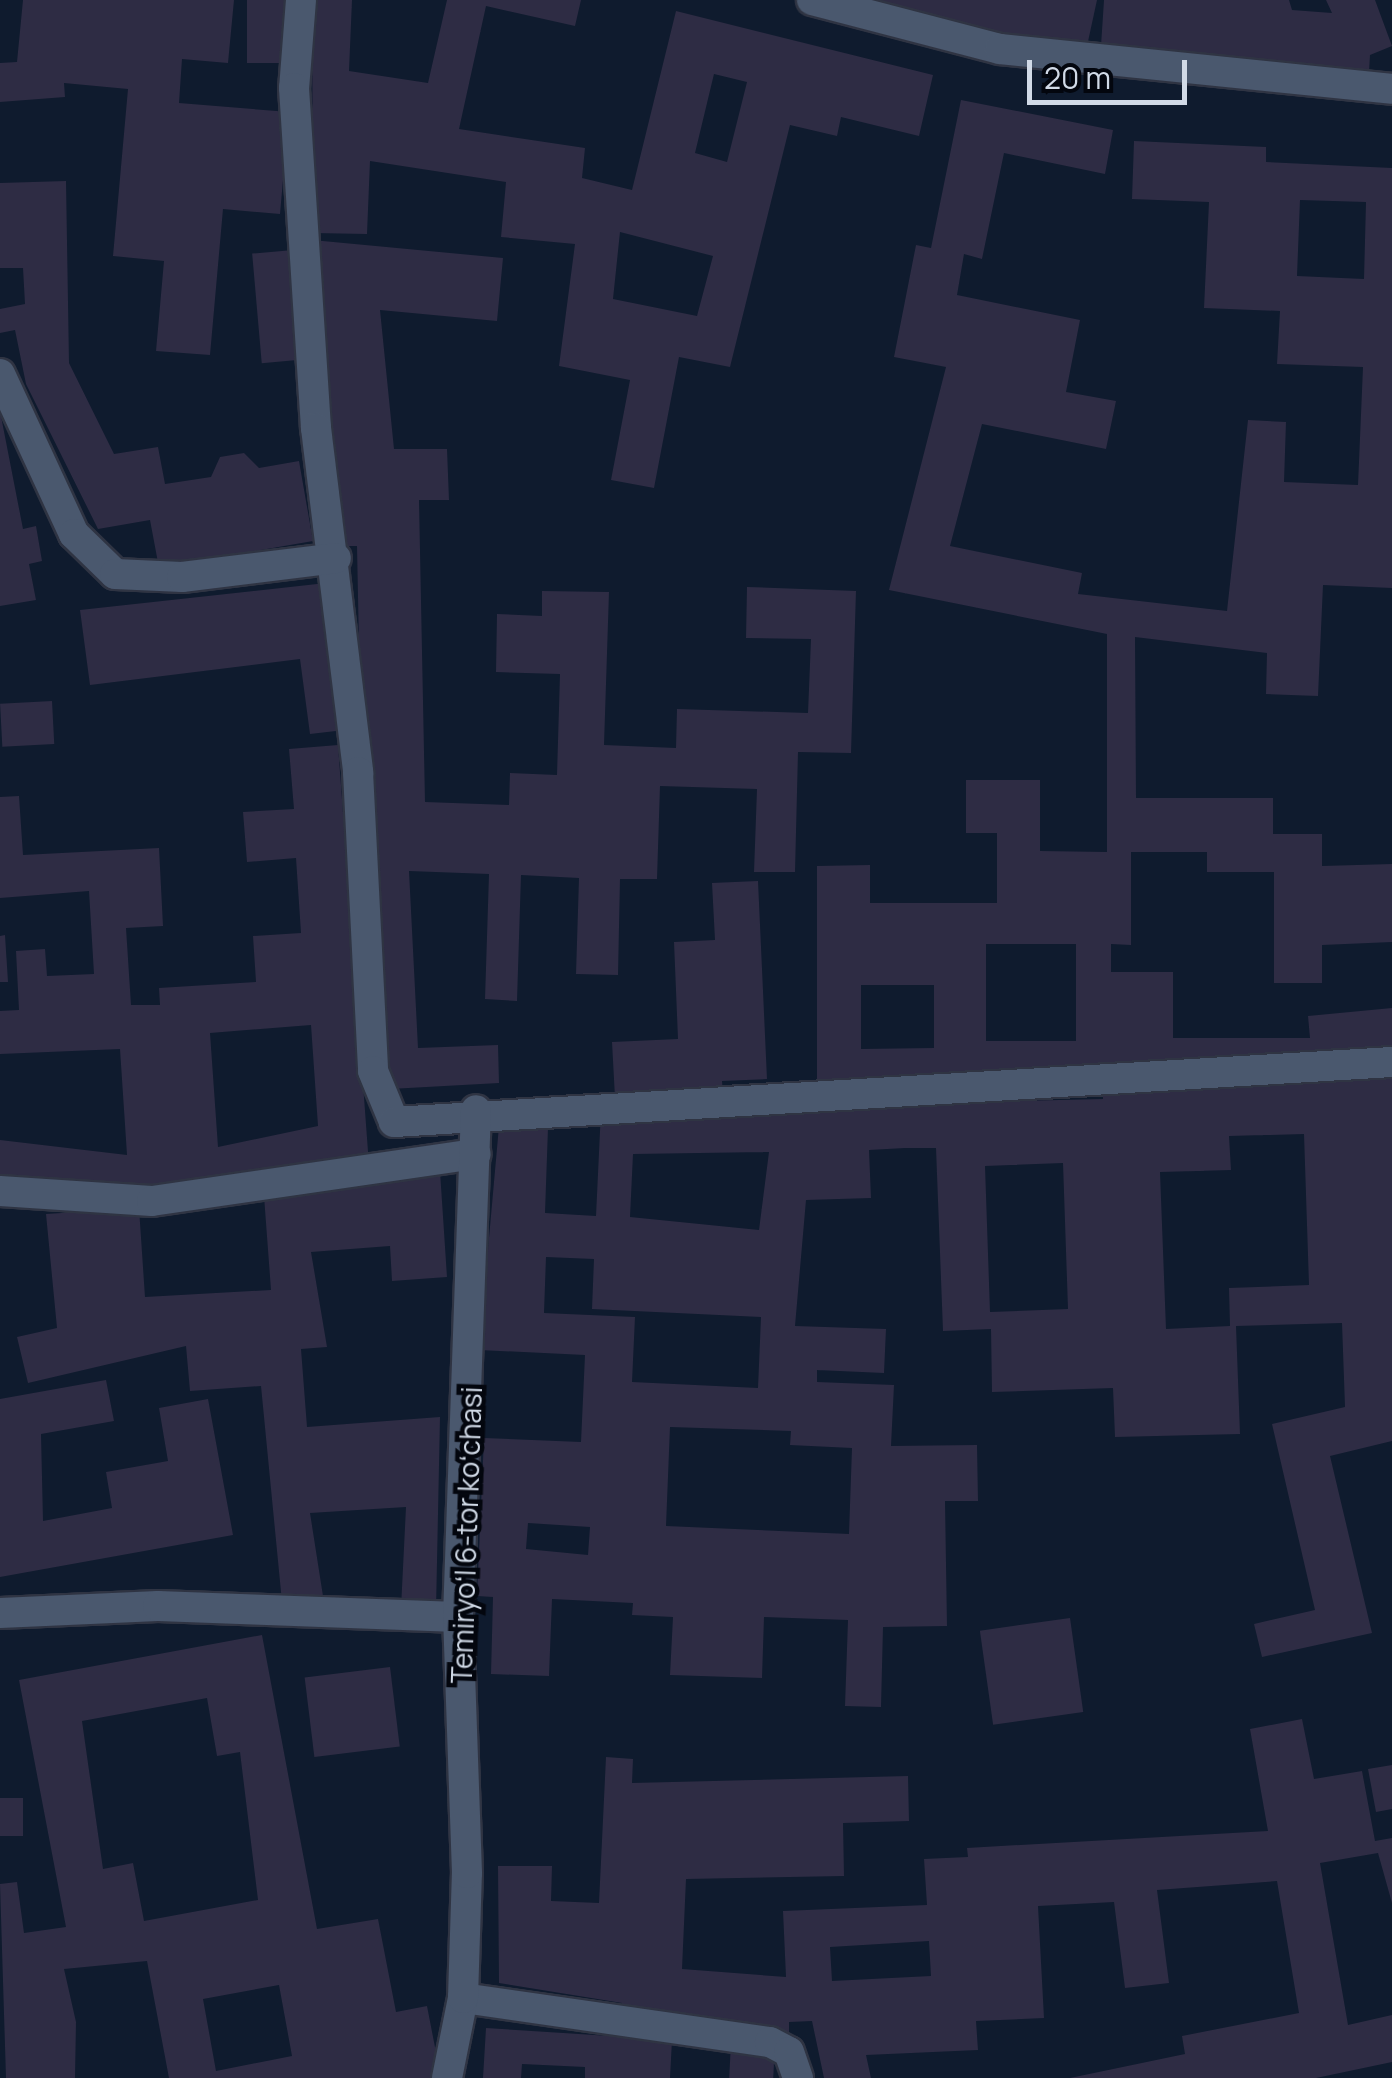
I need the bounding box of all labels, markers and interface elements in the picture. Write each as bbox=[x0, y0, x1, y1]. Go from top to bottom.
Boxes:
scale bar bbox=[1032, 40, 1192, 102]
text: 20 m bbox=[1044, 57, 1111, 98]
street label: Temiryoʻl 6-tor koʻchasi bbox=[444, 1386, 488, 1684]

